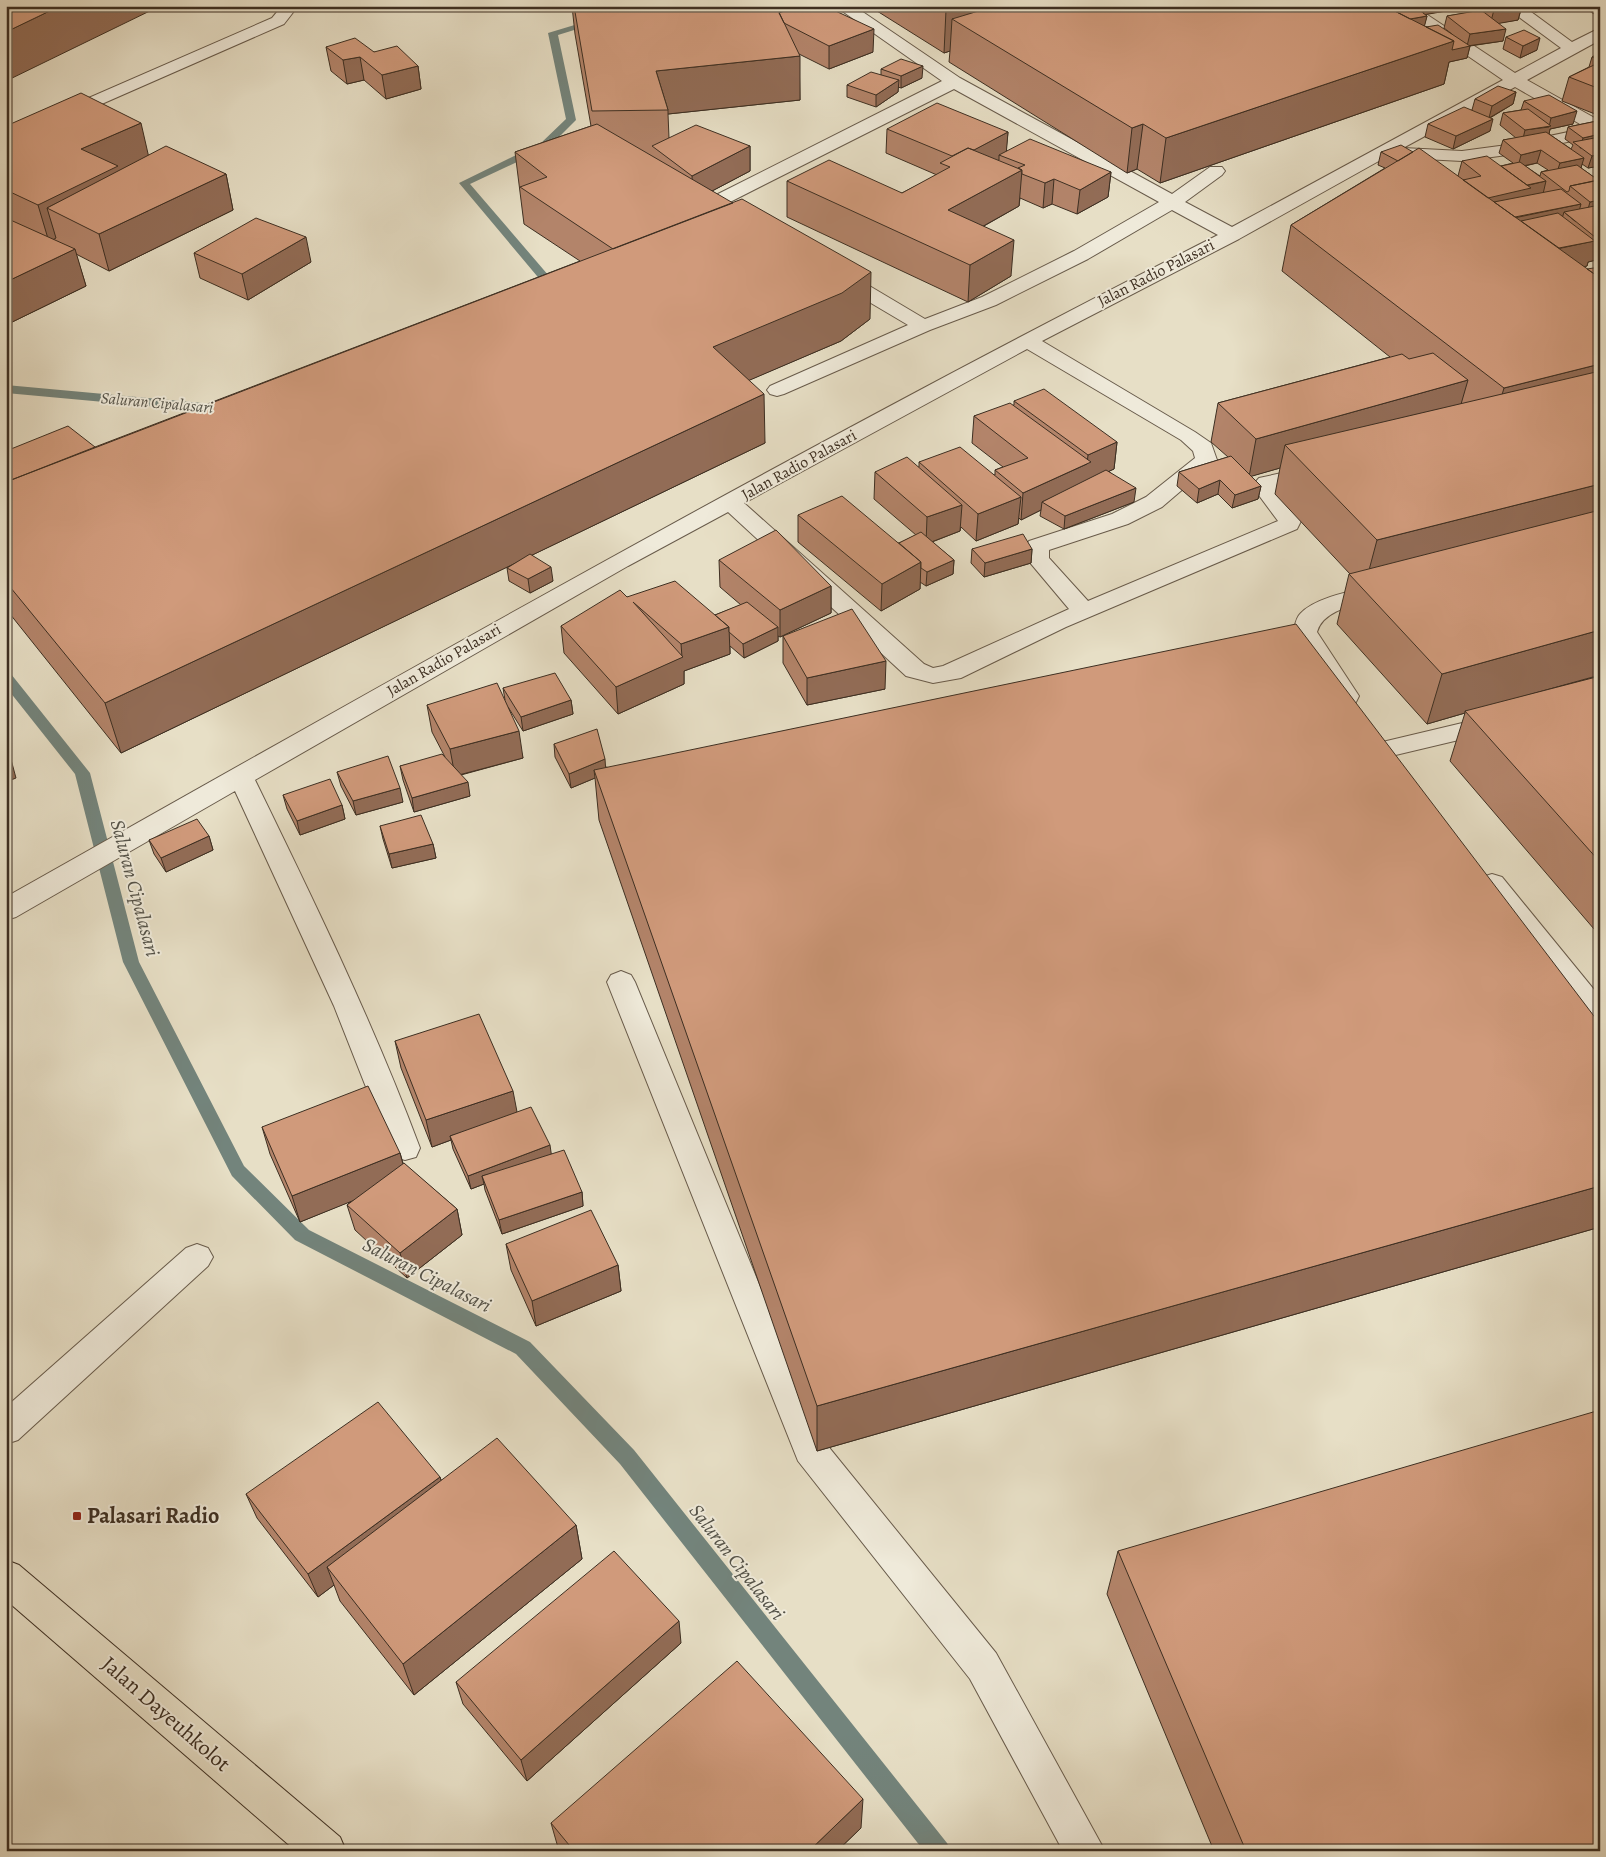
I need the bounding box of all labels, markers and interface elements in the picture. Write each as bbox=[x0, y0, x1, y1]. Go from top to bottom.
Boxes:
street label: Jalan Radio Palasari bbox=[1094, 234, 1218, 312]
water label: Saluran Cipalasari bbox=[100, 387, 214, 419]
street label: Jalan Radio Palasari bbox=[737, 424, 861, 506]
street label: Jalan Radio Palasari bbox=[383, 618, 505, 702]
water label: Saluran Cipalasari bbox=[104, 816, 166, 960]
water label: Saluran Cipalasari bbox=[358, 1231, 496, 1319]
water label: Saluran Cipalasari bbox=[683, 1498, 791, 1626]
place label: Palasari Radio bbox=[87, 1501, 219, 1531]
marker: Palasari Radio bbox=[71, 1510, 83, 1522]
street label: Jalan Dayeuhkolot bbox=[95, 1649, 237, 1779]

